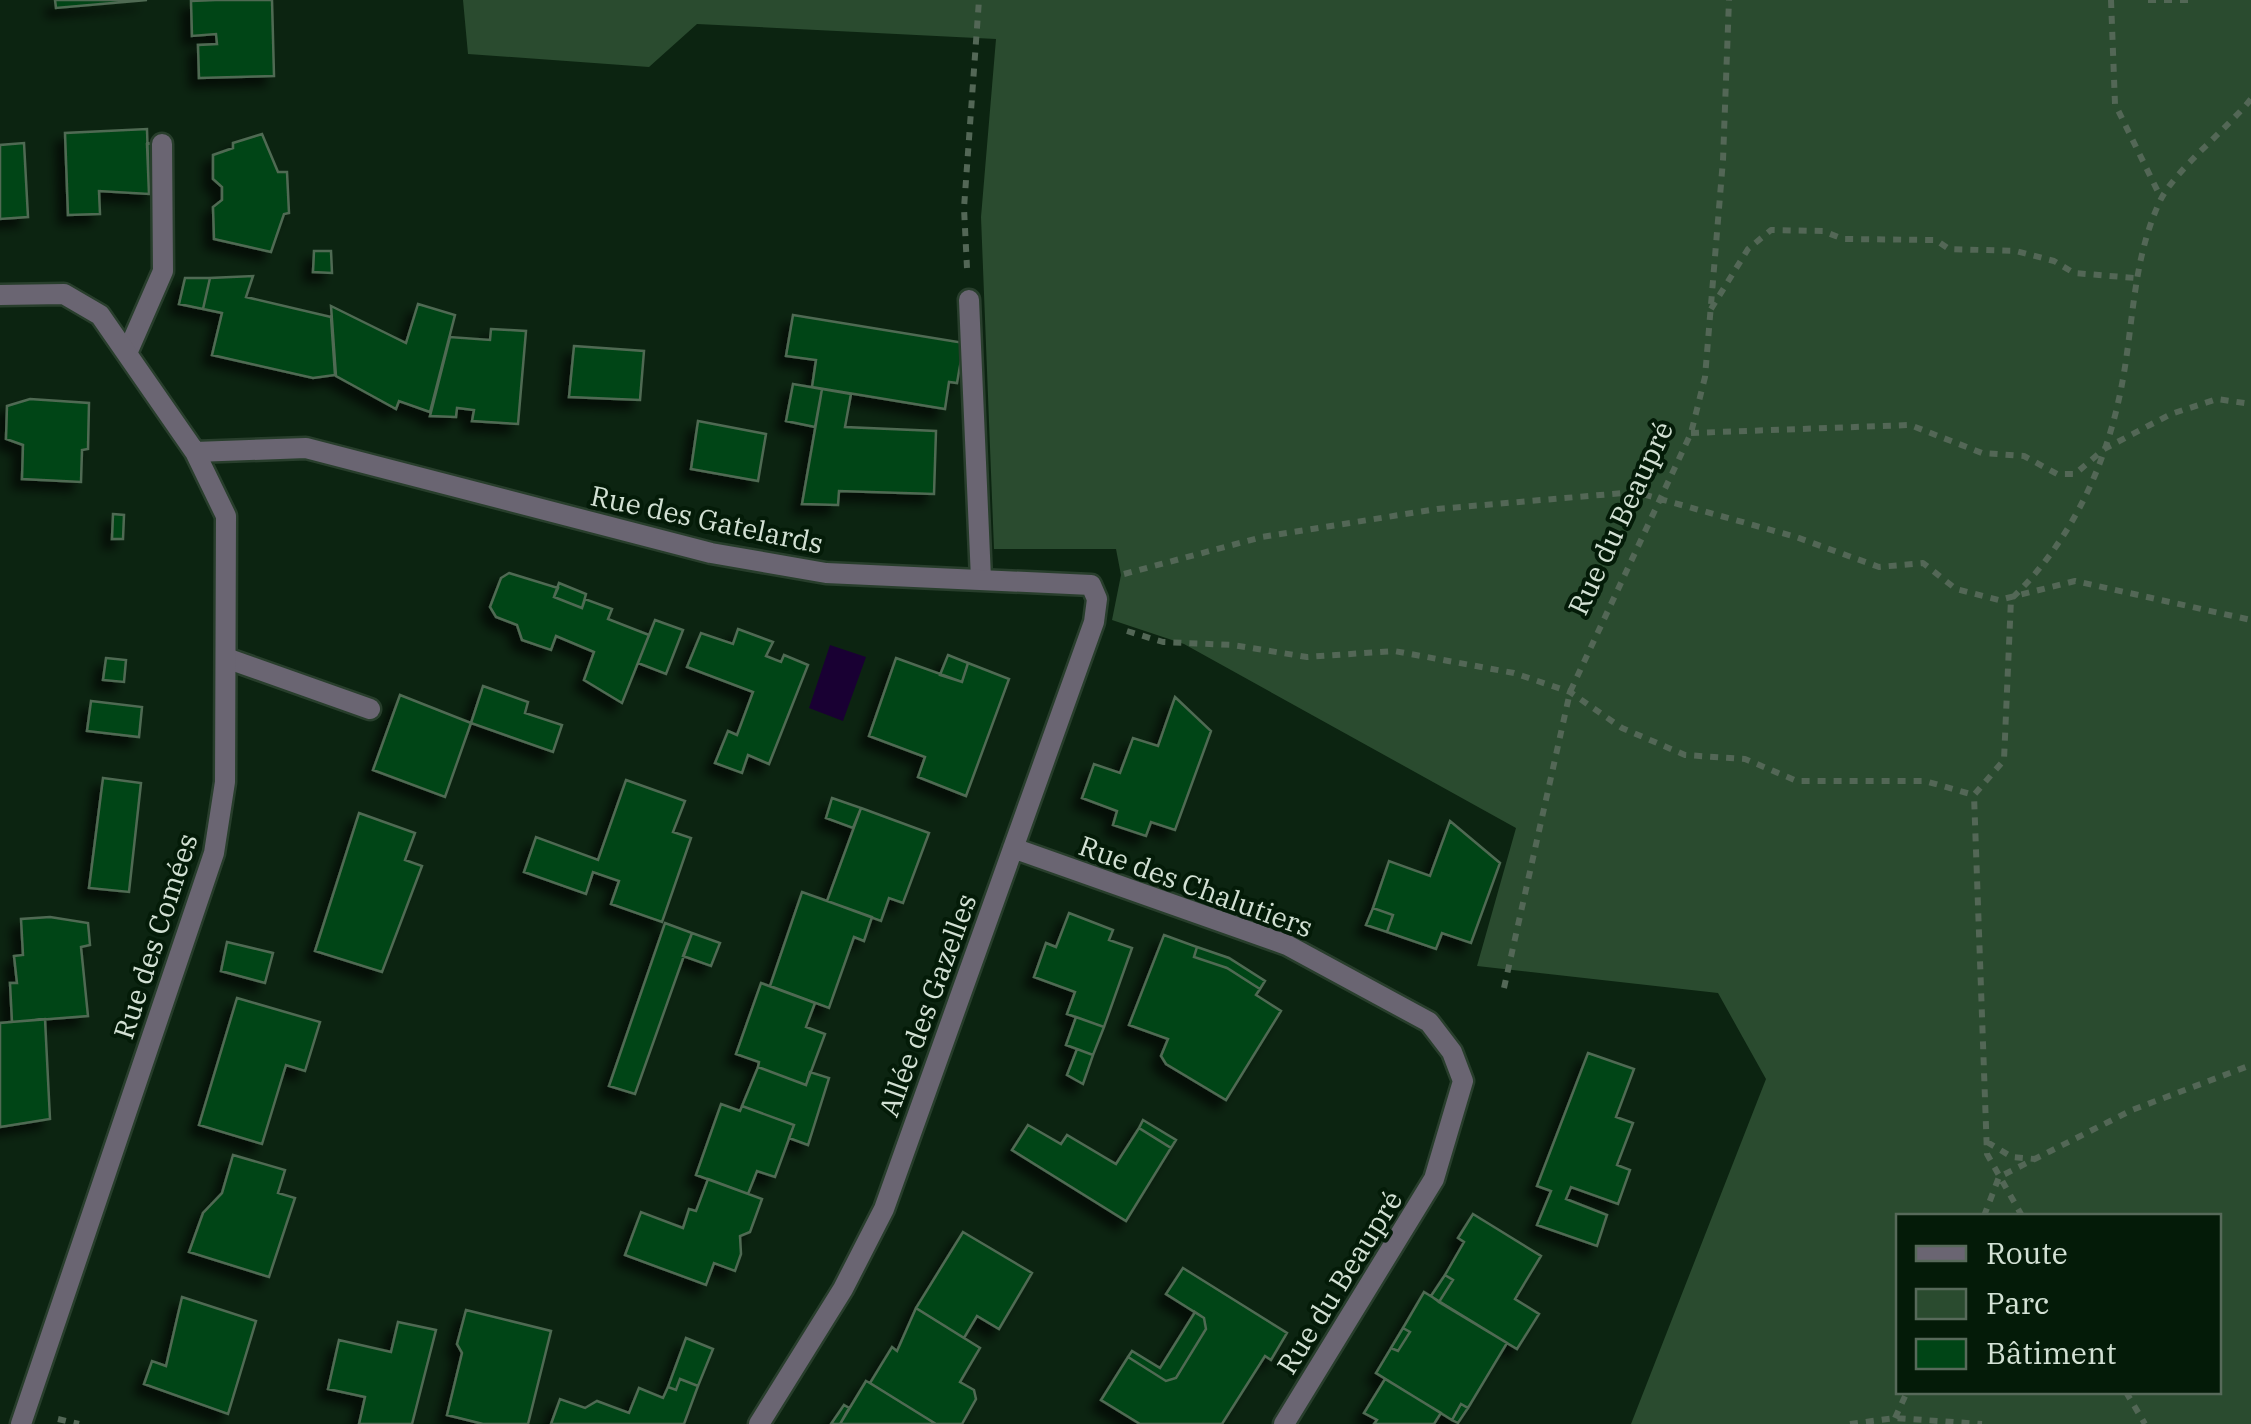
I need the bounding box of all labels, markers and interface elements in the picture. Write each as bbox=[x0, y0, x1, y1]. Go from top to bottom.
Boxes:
street label: Rue du Beaupré bbox=[1559, 415, 1681, 621]
street label: Rue des Gatelards bbox=[587, 476, 827, 562]
street label: Rue des Chalutiers bbox=[1074, 827, 1318, 945]
street label: Rue des Comées bbox=[104, 829, 206, 1043]
street label: Allée des Gazelles bbox=[869, 888, 985, 1122]
street label: Rue du Beaupré bbox=[1268, 1183, 1410, 1381]
legend bbox=[1896, 1214, 2221, 1394]
text: Route bbox=[1986, 1233, 2068, 1272]
text: Parc bbox=[1986, 1283, 2049, 1322]
text: Bâtiment bbox=[1986, 1333, 2117, 1372]

